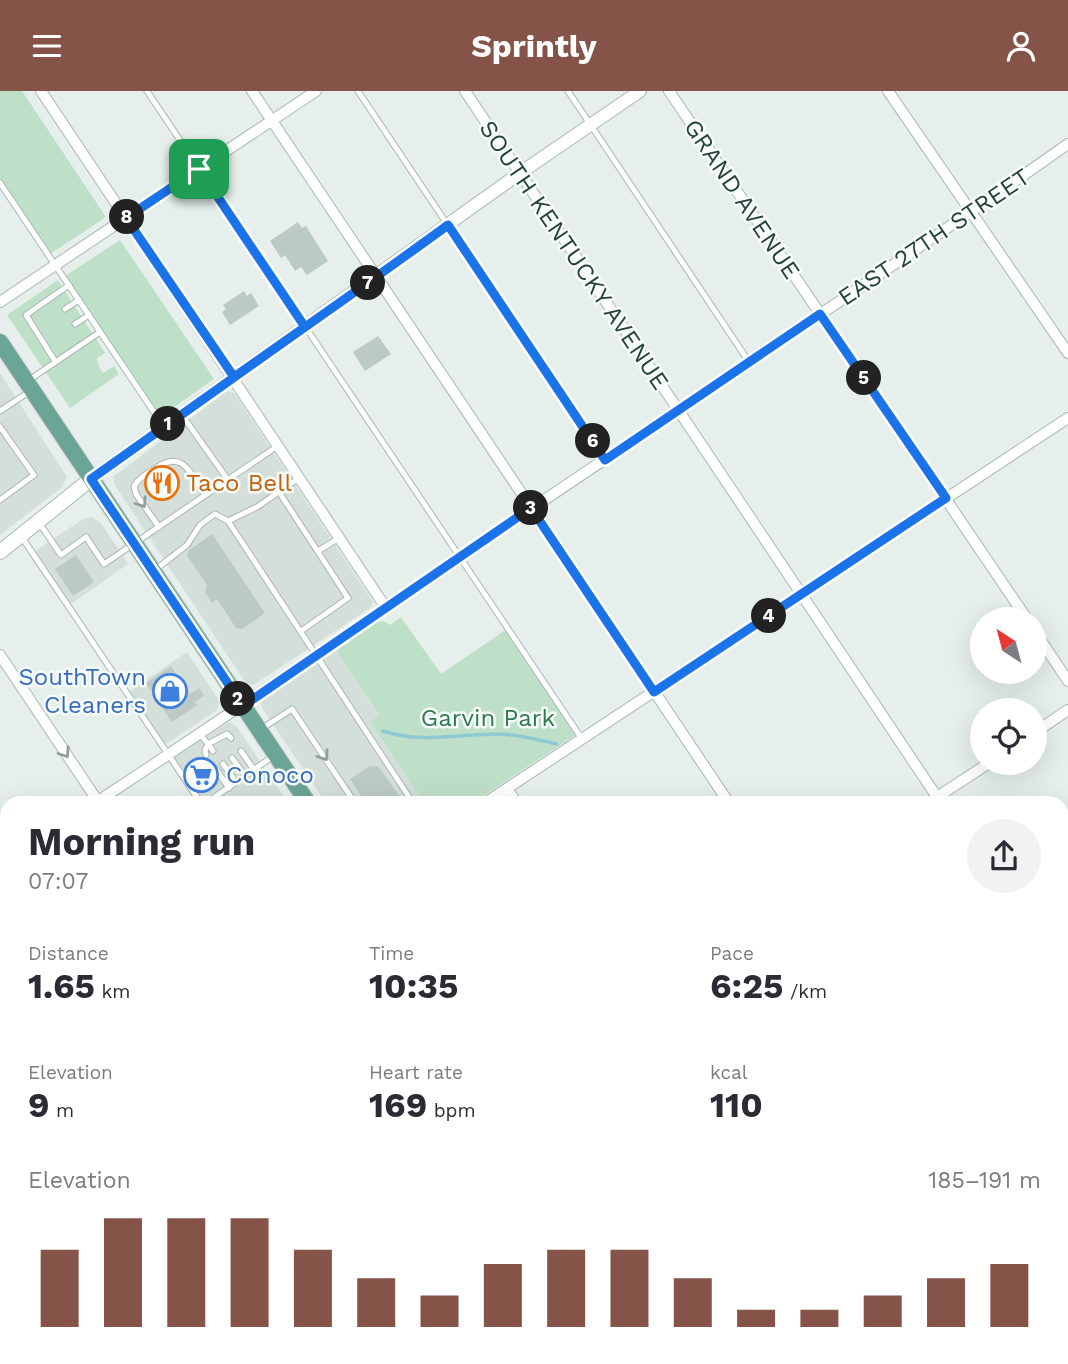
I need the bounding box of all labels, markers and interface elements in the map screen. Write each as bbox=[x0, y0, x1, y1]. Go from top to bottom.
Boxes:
icon: menu bbox=[28, 27, 66, 65]
text: Sprintly bbox=[471, 27, 597, 65]
icon: person bbox=[1002, 27, 1040, 65]
street label: GRAND AVENUE bbox=[678, 114, 806, 284]
street label: SOUTH KENTUCKY AVENUE bbox=[473, 115, 675, 395]
pin bbox=[169, 139, 229, 199]
icon: arrive bbox=[180, 150, 218, 188]
street label: EAST 27TH STREET bbox=[833, 162, 1035, 312]
pin: 8 bbox=[110, 199, 144, 235]
text: 8 bbox=[121, 205, 132, 228]
pin: 7 bbox=[350, 265, 386, 301]
text: 7 bbox=[362, 271, 373, 294]
pin: 5 bbox=[846, 361, 882, 395]
text: 5 bbox=[858, 366, 869, 389]
pin: 1 bbox=[150, 407, 186, 441]
text: 1 bbox=[163, 412, 172, 435]
pin: 6 bbox=[576, 423, 610, 459]
text: 6 bbox=[587, 429, 598, 452]
restaurant icon: Taco Bell bbox=[143, 464, 181, 502]
place label: Taco Bell bbox=[186, 469, 293, 497]
pin: 3 bbox=[514, 491, 548, 525]
one-way arrow bbox=[134, 495, 146, 508]
text: 3 bbox=[525, 496, 536, 519]
pin: 4 bbox=[752, 599, 786, 633]
text: 4 bbox=[762, 604, 775, 627]
north arrow bbox=[970, 607, 1046, 684]
map controls bbox=[970, 607, 1047, 775]
place label: SouthTown Cleaners bbox=[18, 663, 146, 719]
shop icon: SouthTown Cleaners bbox=[151, 672, 189, 710]
pin: 2 bbox=[220, 681, 256, 717]
text: 2 bbox=[232, 687, 243, 710]
button: locate bbox=[970, 698, 1047, 775]
park label: Garvin Park bbox=[421, 704, 556, 732]
one-way arrow bbox=[57, 745, 69, 758]
one-way arrow bbox=[315, 748, 328, 761]
supermarket icon: Conoco bbox=[182, 756, 220, 794]
place label: Conoco bbox=[226, 761, 314, 789]
button: share bbox=[967, 819, 1041, 893]
text: Morning run bbox=[28, 820, 255, 864]
text: 07:07 bbox=[28, 868, 88, 895]
text: Distance bbox=[28, 942, 109, 965]
text: Time bbox=[369, 942, 414, 965]
text: Pace bbox=[710, 942, 754, 965]
text: 1.65 bbox=[28, 965, 95, 1007]
text: 10:35 bbox=[369, 965, 458, 1007]
text: 6:25 bbox=[710, 965, 783, 1007]
text: km bbox=[95, 980, 130, 1003]
text: /km bbox=[783, 980, 827, 1003]
text: Elevation bbox=[28, 1061, 113, 1084]
text: Heart rate bbox=[369, 1061, 463, 1084]
text: kcal bbox=[710, 1061, 748, 1084]
text: 9 bbox=[28, 1084, 50, 1126]
text: 169 bbox=[369, 1084, 427, 1126]
text: 110 bbox=[710, 1084, 763, 1126]
text: m bbox=[50, 1099, 74, 1122]
text: bpm bbox=[427, 1099, 476, 1122]
text: Elevation bbox=[28, 1167, 131, 1194]
text: 185–191 m bbox=[928, 1167, 1041, 1194]

